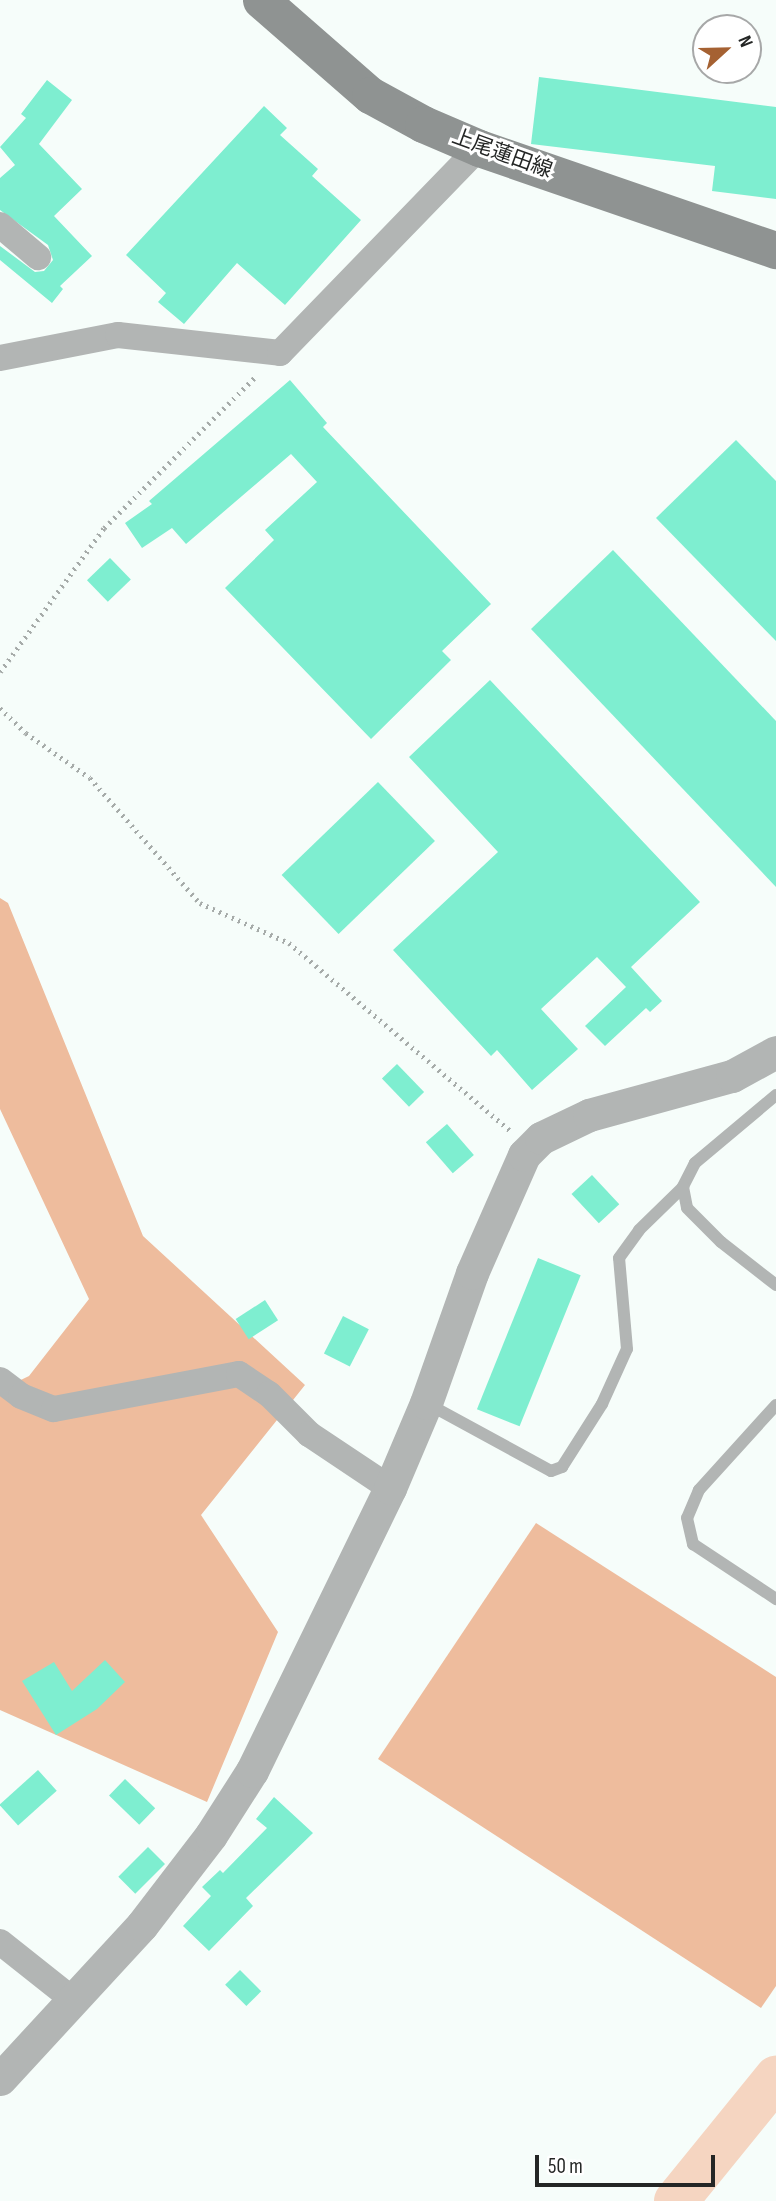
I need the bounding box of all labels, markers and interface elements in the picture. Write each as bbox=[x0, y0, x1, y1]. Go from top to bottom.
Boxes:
north arrow bbox=[692, 14, 762, 84]
text: N bbox=[733, 33, 758, 51]
street label: 上尾蓮田線 bbox=[448, 124, 556, 184]
scale bar bbox=[538, 2142, 718, 2186]
text: 50 m bbox=[548, 2154, 583, 2179]

